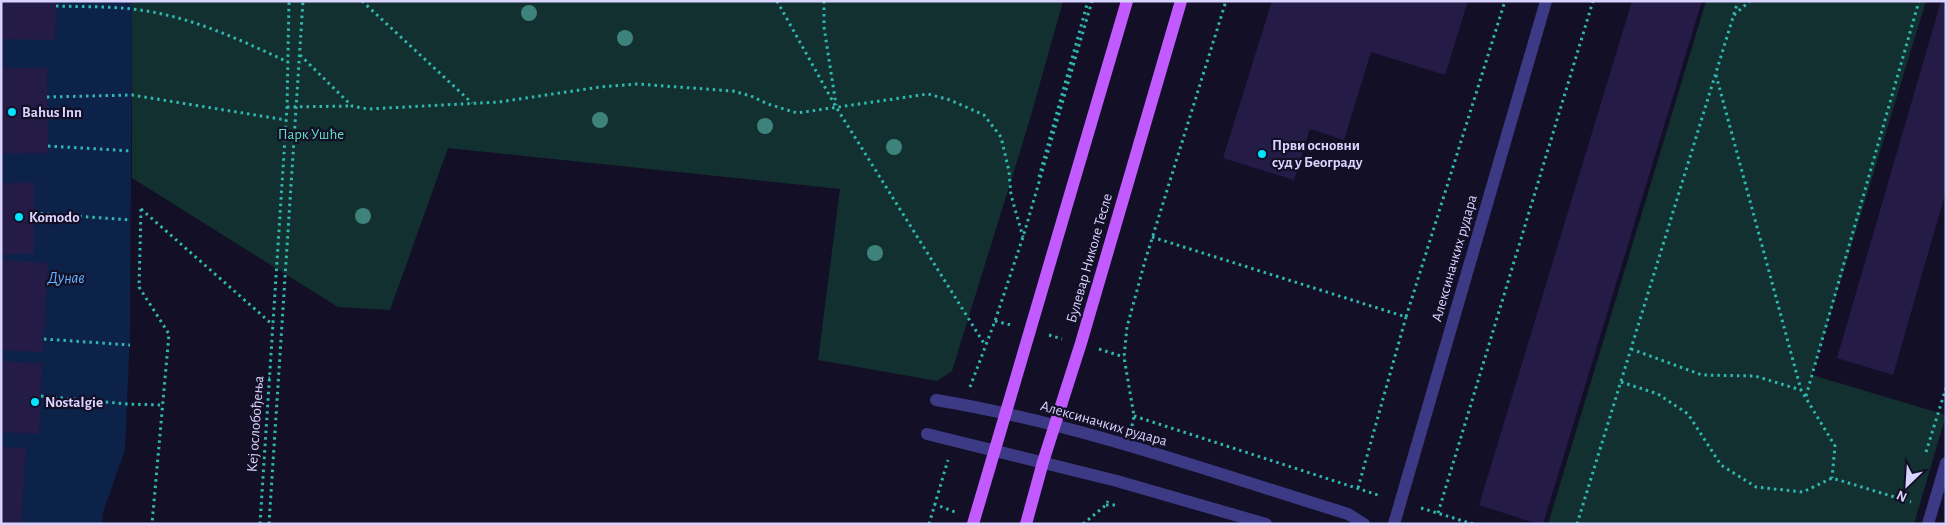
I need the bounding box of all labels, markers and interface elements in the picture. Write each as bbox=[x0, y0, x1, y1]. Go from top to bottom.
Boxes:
place label: Bahus Inn bbox=[22, 105, 82, 120]
marker: Bahus Inn bbox=[6, 106, 18, 118]
park label: Парк Ушће bbox=[278, 127, 344, 142]
place label: Први основни суд у Београду bbox=[1272, 138, 1363, 170]
marker: Први основни суд у Београду bbox=[1256, 148, 1268, 160]
street label: Булевар Николе Тесле bbox=[1064, 192, 1115, 325]
street label: Алексиначких рудара bbox=[1429, 193, 1480, 323]
place label: Komodo bbox=[29, 210, 80, 225]
marker: Komodo bbox=[13, 211, 25, 223]
water label: Дунав bbox=[46, 270, 85, 286]
street label: Кеј ослобођења bbox=[245, 375, 266, 473]
place label: Nostalgie bbox=[45, 395, 103, 410]
marker: Nostalgie bbox=[29, 396, 41, 408]
street label: Алексиначких рудара bbox=[1039, 398, 1169, 449]
north arrow bbox=[1882, 460, 1932, 510]
text: N bbox=[1895, 487, 1909, 504]

